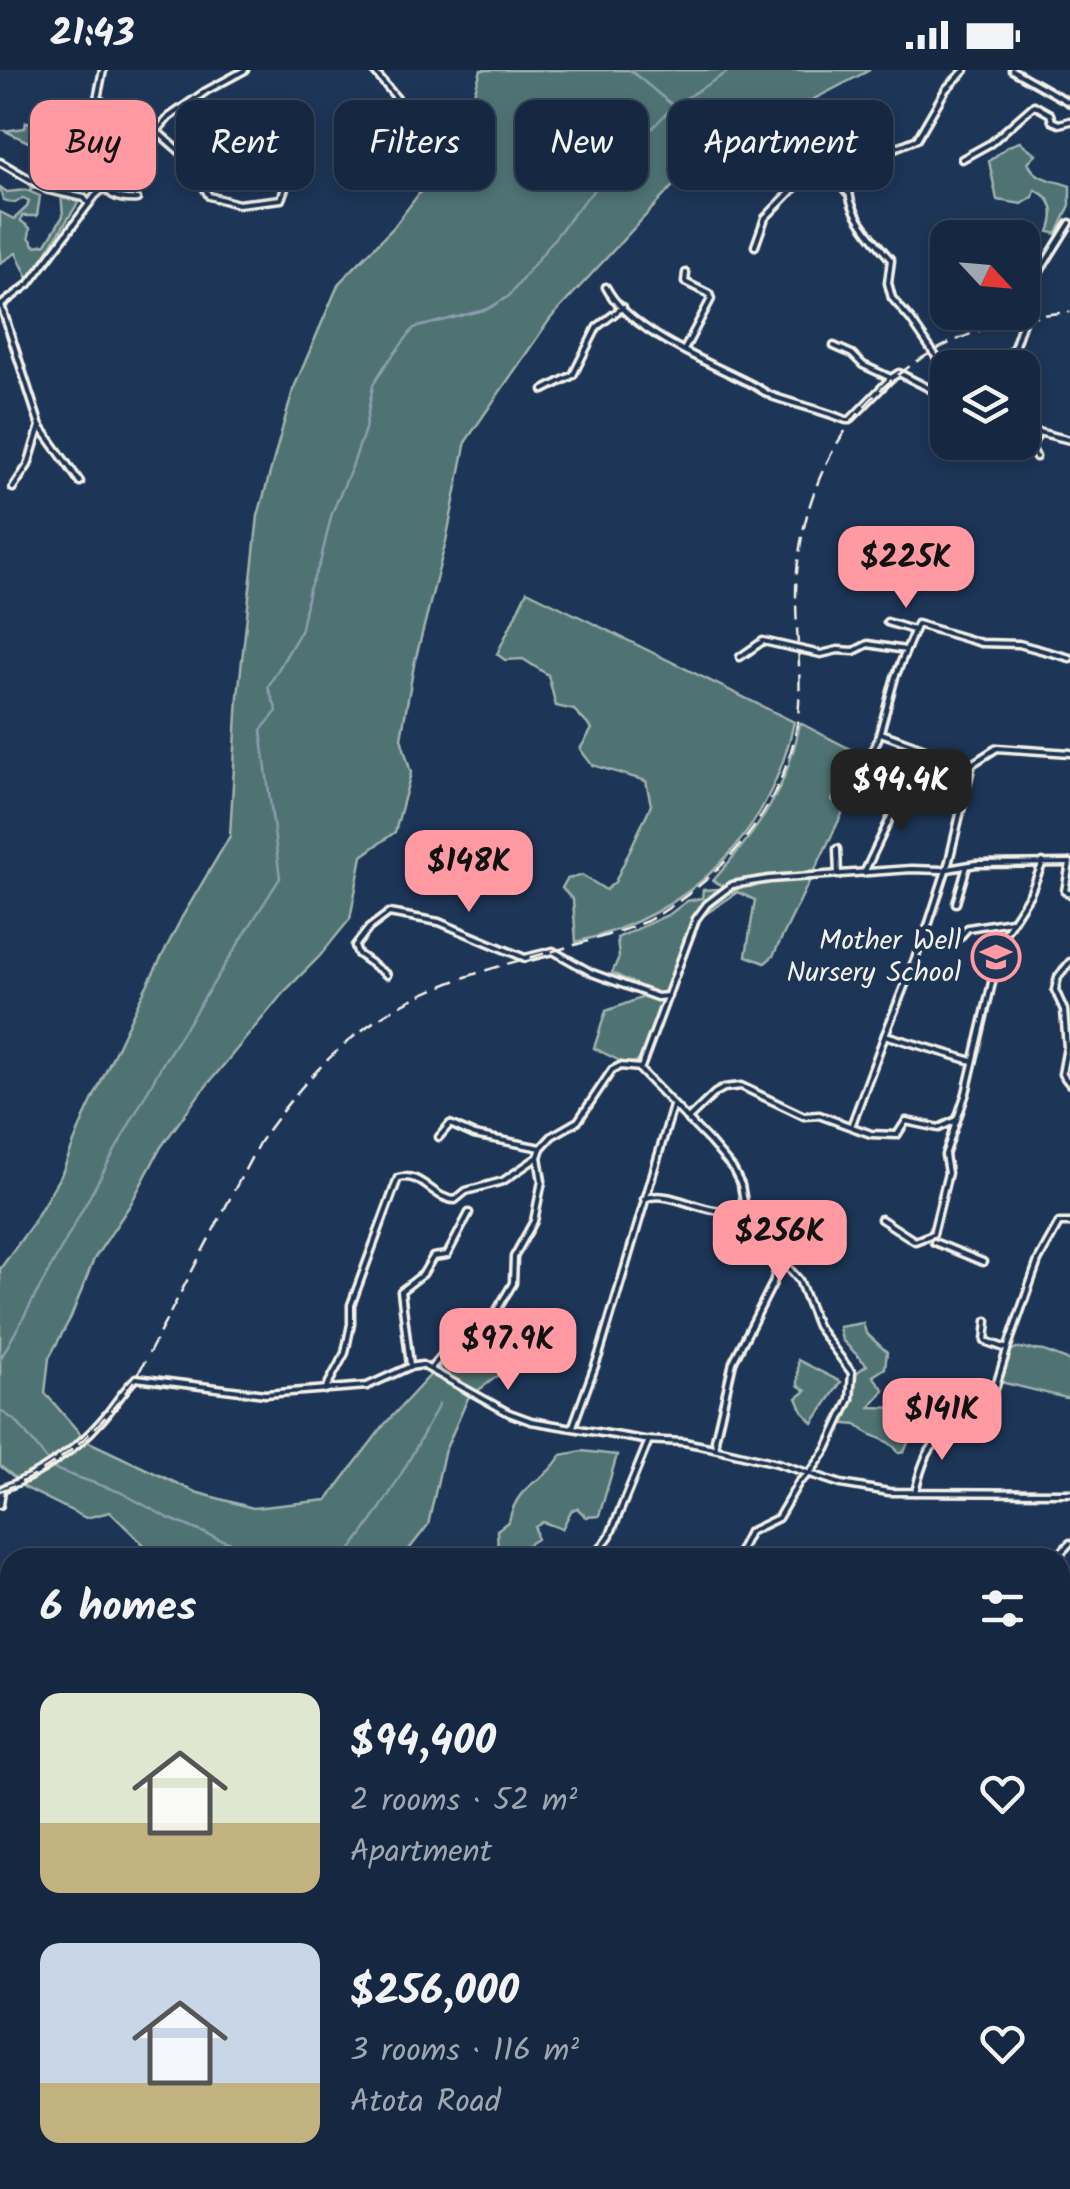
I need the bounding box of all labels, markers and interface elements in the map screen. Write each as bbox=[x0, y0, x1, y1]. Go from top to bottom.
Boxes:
text: 21:43 bbox=[50, 5, 134, 65]
chip: Buy bbox=[30, 100, 156, 190]
chip: Rent bbox=[176, 100, 314, 190]
chip: Filters bbox=[334, 100, 495, 190]
chip: New bbox=[515, 100, 648, 190]
chip: Apartment bbox=[668, 100, 893, 190]
north arrow bbox=[930, 220, 1040, 330]
map controls bbox=[930, 220, 1040, 460]
button: layers bbox=[930, 350, 1040, 460]
pin: $225K bbox=[836, 526, 976, 611]
text: $225K bbox=[860, 533, 952, 584]
pin: $94.4K bbox=[820, 749, 982, 834]
text: $94.4K bbox=[853, 756, 949, 807]
pin: $148K bbox=[399, 830, 539, 915]
text: $148K bbox=[427, 837, 511, 888]
place label: Mother Well Nursery School bbox=[787, 919, 961, 996]
school or university icon: Mother Well Nursery School bbox=[970, 931, 1022, 983]
pin: $256K bbox=[710, 1200, 850, 1285]
text: $256K bbox=[735, 1207, 825, 1258]
pin: $97.9K bbox=[427, 1308, 589, 1393]
text: $97.9K bbox=[461, 1315, 555, 1366]
pin: $141K bbox=[872, 1378, 1012, 1463]
text: $141K bbox=[905, 1385, 979, 1436]
text: 6 homes bbox=[40, 1575, 196, 1642]
icon: filters bbox=[975, 1581, 1030, 1636]
text: $94,400 bbox=[350, 1709, 496, 1776]
icon: home bbox=[120, 1733, 240, 1853]
icon: heart bbox=[975, 1766, 1030, 1821]
text: 2 rooms · 52 m² bbox=[350, 1776, 577, 1827]
text: Apartment bbox=[350, 1827, 492, 1878]
text: $256,000 bbox=[350, 1959, 519, 2026]
icon: home bbox=[120, 1983, 240, 2103]
icon: heart bbox=[975, 2016, 1030, 2071]
text: 3 rooms · 116 m² bbox=[350, 2026, 579, 2077]
text: Atota Road bbox=[350, 2077, 501, 2128]

